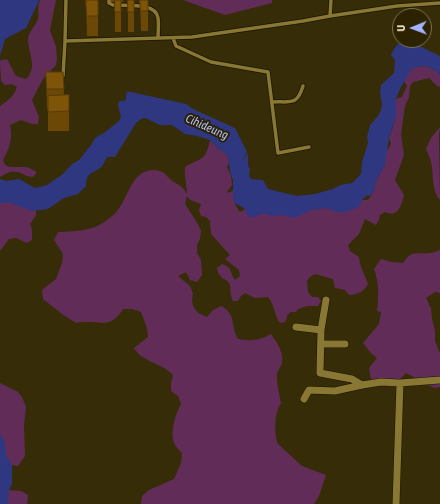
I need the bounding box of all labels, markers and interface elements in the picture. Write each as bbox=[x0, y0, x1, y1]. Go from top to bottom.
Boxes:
north arrow bbox=[392, 8, 432, 48]
text: U bbox=[395, 25, 407, 32]
water label: Cihideung bbox=[183, 111, 231, 143]

